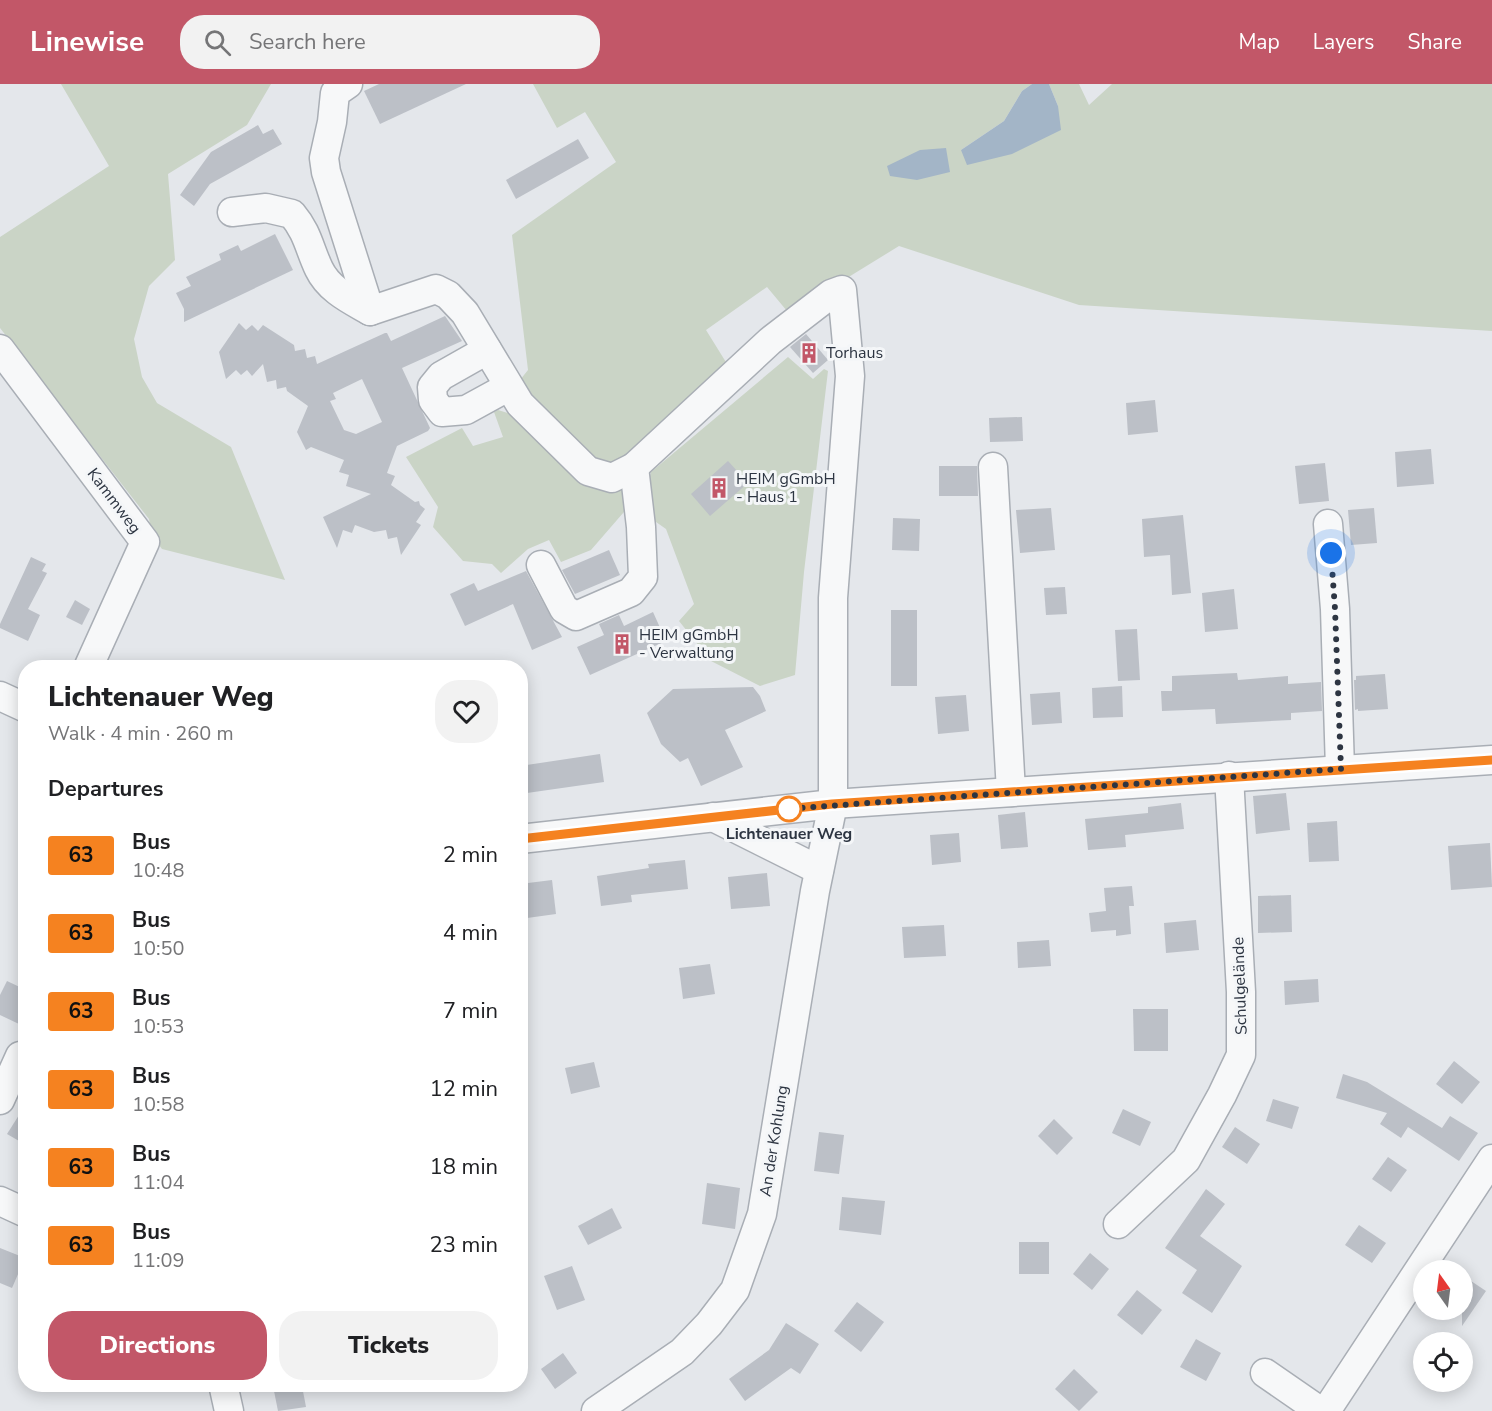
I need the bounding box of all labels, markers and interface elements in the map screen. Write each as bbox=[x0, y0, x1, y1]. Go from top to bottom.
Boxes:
search box bbox=[180, 15, 600, 69]
text: Linewise bbox=[30, 23, 144, 61]
icon: search bbox=[201, 26, 234, 59]
text: Search here bbox=[249, 27, 366, 57]
text: Map bbox=[1238, 28, 1280, 56]
text: Layers bbox=[1313, 28, 1374, 56]
text: Share bbox=[1407, 28, 1462, 56]
building icon: Torhaus bbox=[797, 341, 821, 365]
place label: Torhaus bbox=[826, 342, 883, 364]
street label: Kammweg bbox=[82, 464, 146, 538]
place label: HEIM gGmbH - Haus 1 bbox=[736, 468, 836, 508]
building icon: HEIM gGmbH - Haus 1 bbox=[707, 476, 731, 500]
your location bbox=[1316, 538, 1346, 568]
place label: HEIM gGmbH - Verwaltung bbox=[639, 624, 739, 664]
building icon: HEIM gGmbH - Verwaltung bbox=[610, 632, 634, 656]
text: Lichtenauer Weg bbox=[48, 678, 274, 716]
button: heart bbox=[435, 680, 498, 743]
text: Walk · 4 min · 260 m bbox=[48, 720, 234, 747]
text: Departures bbox=[48, 774, 163, 804]
marker: Lichtenauer Weg bbox=[776, 796, 802, 822]
place label: Lichtenauer Weg bbox=[726, 823, 852, 845]
text: Bus bbox=[132, 827, 171, 857]
text: 2 min bbox=[443, 840, 498, 870]
text: 63 bbox=[68, 841, 94, 869]
text: 10:48 bbox=[132, 857, 185, 884]
text: Bus bbox=[132, 905, 171, 935]
text: 4 min bbox=[443, 918, 498, 948]
text: 63 bbox=[68, 919, 94, 947]
text: 10:50 bbox=[132, 935, 185, 962]
street label: Schulgelände bbox=[1227, 937, 1253, 1035]
text: Bus bbox=[132, 983, 171, 1013]
text: 7 min bbox=[443, 996, 498, 1026]
text: 63 bbox=[68, 997, 94, 1025]
text: 10:53 bbox=[132, 1013, 185, 1040]
text: Bus bbox=[132, 1061, 171, 1091]
text: 12 min bbox=[430, 1074, 498, 1104]
text: 63 bbox=[68, 1075, 94, 1103]
street label: An der Kohlung bbox=[754, 1084, 794, 1198]
text: 10:58 bbox=[132, 1091, 185, 1118]
text: Bus bbox=[132, 1139, 171, 1169]
text: 18 min bbox=[430, 1152, 498, 1182]
text: 63 bbox=[68, 1153, 94, 1181]
text: 11:04 bbox=[132, 1169, 185, 1196]
text: Bus bbox=[132, 1217, 171, 1247]
text: 23 min bbox=[430, 1230, 498, 1260]
text: 63 bbox=[68, 1231, 94, 1259]
text: 11:09 bbox=[132, 1247, 185, 1274]
north arrow bbox=[1413, 1260, 1473, 1320]
map controls bbox=[1413, 1260, 1473, 1392]
button: Directions bbox=[48, 1311, 267, 1380]
button: Tickets bbox=[279, 1311, 498, 1380]
button: locate bbox=[1413, 1332, 1473, 1392]

